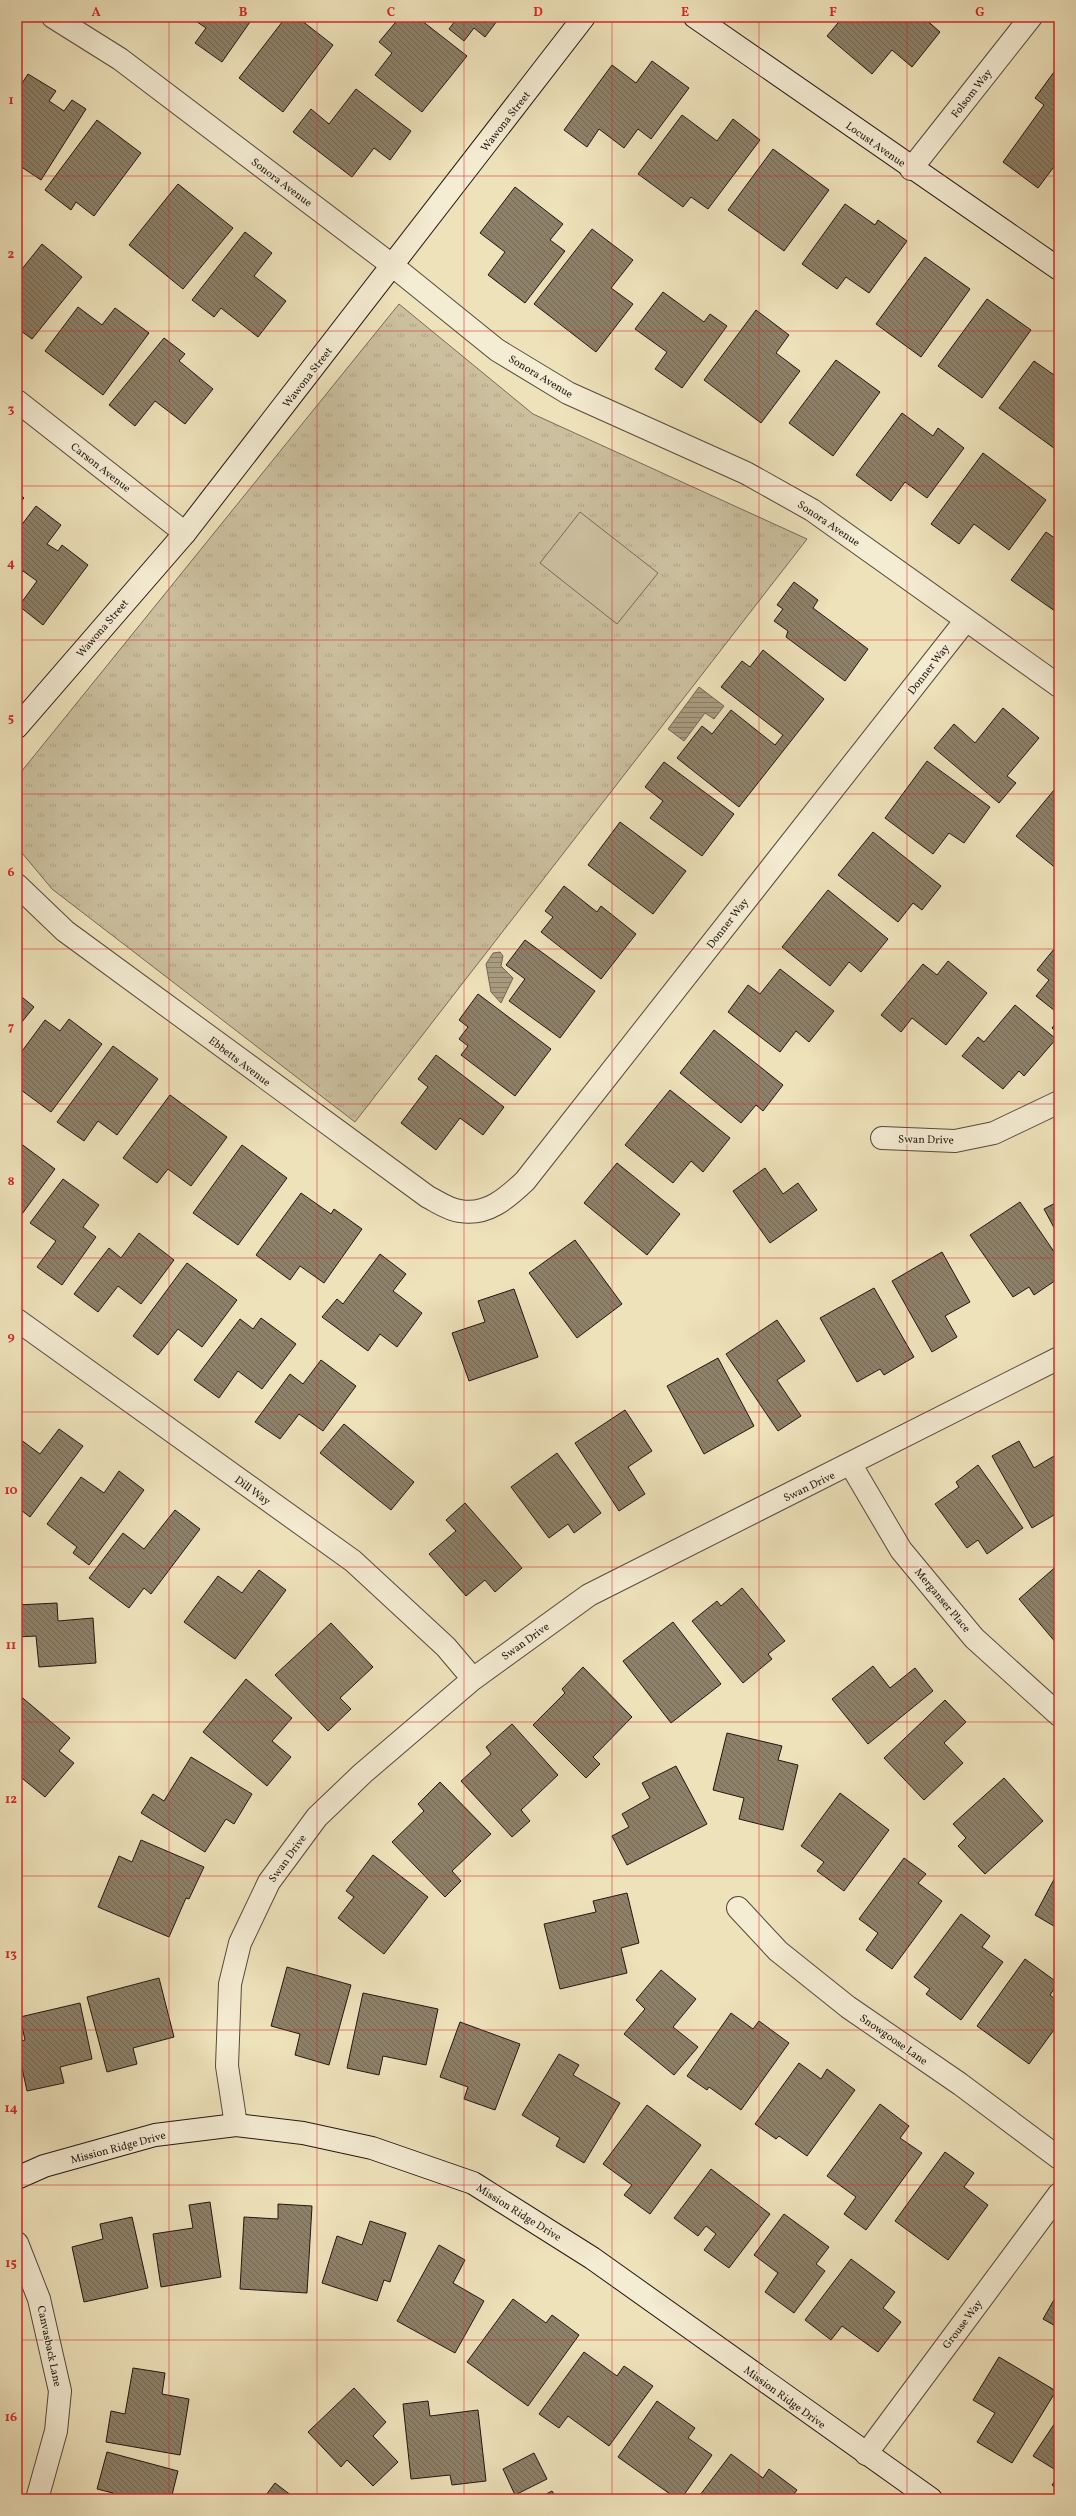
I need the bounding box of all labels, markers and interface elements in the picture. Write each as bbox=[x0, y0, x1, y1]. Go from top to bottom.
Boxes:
text: A bbox=[91, 4, 101, 22]
text: B bbox=[239, 4, 248, 22]
text: C bbox=[387, 4, 395, 22]
text: D bbox=[533, 4, 543, 22]
text: E bbox=[681, 4, 689, 22]
text: F bbox=[829, 4, 837, 22]
text: G bbox=[975, 4, 985, 22]
street label: Folsom Way bbox=[948, 66, 996, 121]
street label: Wawona Street bbox=[478, 89, 535, 155]
text: 1 bbox=[8, 92, 14, 110]
street label: Locust Avenue bbox=[842, 119, 908, 171]
street label: Sonora Avenue bbox=[248, 155, 315, 211]
text: 2 bbox=[8, 246, 15, 264]
street label: Wawona Street bbox=[280, 345, 337, 411]
street label: Sonora Avenue bbox=[505, 352, 575, 402]
text: 3 bbox=[8, 401, 15, 419]
street label: Carson Avenue bbox=[67, 440, 133, 496]
street label: Sonora Avenue bbox=[794, 498, 862, 551]
text: 4 bbox=[7, 555, 15, 573]
street label: Wawona Street bbox=[74, 597, 133, 661]
street label: Donner Way bbox=[905, 642, 954, 698]
text: 5 bbox=[8, 710, 14, 728]
text: 6 bbox=[7, 864, 15, 882]
street label: Donner Way bbox=[704, 896, 753, 952]
text: 7 bbox=[8, 1019, 14, 1037]
street label: Ebbetts Avenue bbox=[205, 1034, 273, 1091]
street label: Swan Drive bbox=[898, 1133, 954, 1148]
text: 8 bbox=[7, 1173, 15, 1191]
text: 9 bbox=[7, 1328, 15, 1346]
street label: Swan Drive bbox=[781, 1468, 838, 1506]
street label: Dill Way bbox=[231, 1473, 273, 1509]
text: 10 bbox=[4, 1482, 18, 1500]
street label: Merganser Place bbox=[911, 1566, 973, 1636]
street label: Swan Drive bbox=[499, 1620, 553, 1665]
text: 11 bbox=[6, 1637, 16, 1655]
text: 12 bbox=[5, 1791, 17, 1809]
street label: Swan Drive bbox=[266, 1832, 311, 1886]
text: 13 bbox=[5, 1946, 17, 1964]
street label: Snowgoose Lane bbox=[856, 2011, 930, 2069]
text: 14 bbox=[4, 2100, 18, 2118]
street label: Mission Ridge Drive bbox=[69, 2129, 168, 2168]
street label: Mission Ridge Drive bbox=[473, 2181, 564, 2246]
text: 15 bbox=[5, 2255, 17, 2273]
street label: Grouse Way bbox=[940, 2297, 987, 2353]
street label: Canvasback Lane bbox=[33, 2304, 64, 2388]
street label: Mission Ridge Drive bbox=[740, 2363, 828, 2433]
text: 16 bbox=[5, 2409, 17, 2427]

